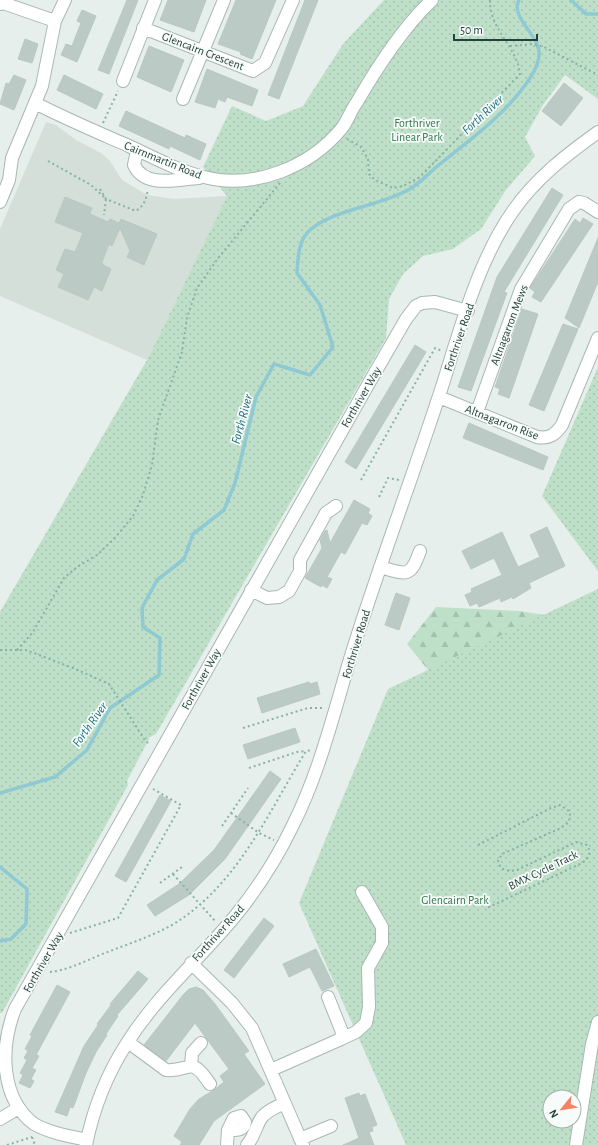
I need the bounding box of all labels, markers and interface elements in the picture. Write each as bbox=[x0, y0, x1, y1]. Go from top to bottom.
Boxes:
scale bar bbox=[454, 16, 537, 42]
text: 50 m bbox=[460, 24, 483, 36]
street label: Glencairn Crescent bbox=[160, 30, 246, 72]
water label: Forth River bbox=[460, 93, 507, 137]
park label: Forthriver Linear Park bbox=[391, 117, 443, 143]
street label: Cairnmartin Road bbox=[123, 139, 203, 181]
street label: Altnagarron Mews bbox=[488, 283, 530, 367]
street label: Forthriver Road bbox=[442, 301, 476, 373]
street label: Forthriver Way bbox=[339, 365, 384, 430]
water label: Forth River bbox=[230, 392, 255, 446]
street label: Altnagarron Rise bbox=[464, 402, 540, 442]
street label: Forthriver Road bbox=[340, 608, 372, 680]
street label: Forthriver Way bbox=[179, 646, 224, 712]
water label: Forth River bbox=[70, 700, 111, 749]
street label: BMX Cycle Track bbox=[506, 848, 581, 893]
park label: Glencairn Park bbox=[421, 894, 489, 906]
street label: Forthriver Road bbox=[190, 902, 246, 964]
street label: Forthriver Way bbox=[21, 930, 66, 995]
north arrow bbox=[542, 1089, 582, 1129]
text: N bbox=[547, 1108, 560, 1120]

